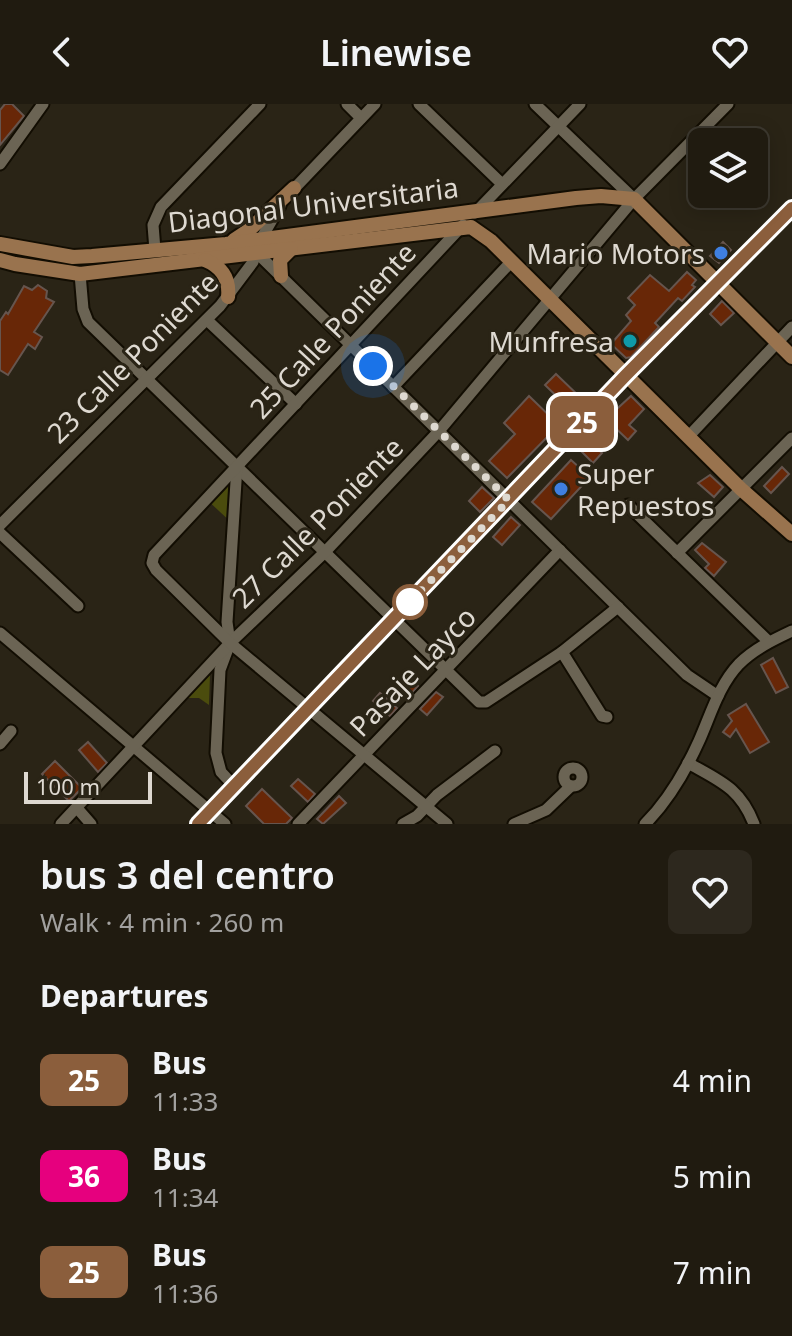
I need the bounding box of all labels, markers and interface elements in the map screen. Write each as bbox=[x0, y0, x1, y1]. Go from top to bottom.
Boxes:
text: Linewise bbox=[320, 28, 472, 77]
icon: back bbox=[40, 30, 84, 74]
icon: heart bbox=[708, 30, 752, 74]
map controls bbox=[688, 128, 768, 208]
button: layers bbox=[688, 128, 768, 208]
street label: Diagonal Universitaria bbox=[165, 167, 461, 241]
street label: 25 Calle Poniente bbox=[240, 234, 424, 426]
place label: Mario Motors bbox=[527, 234, 705, 272]
marker: Mario Motors bbox=[712, 244, 730, 262]
street label: 23 Calle Poniente bbox=[38, 263, 226, 451]
place label: Munfresa bbox=[488, 322, 614, 360]
marker: Munfresa bbox=[621, 332, 639, 350]
your location bbox=[353, 346, 393, 386]
line badge: 25 bbox=[546, 396, 618, 448]
text: 25 bbox=[566, 403, 598, 441]
street label: 27 Calle Poniente bbox=[223, 428, 411, 616]
place label: Super Repuestos bbox=[577, 454, 714, 524]
marker: Super Repuestos bbox=[552, 480, 570, 498]
unlabelled marker bbox=[393, 585, 427, 619]
street label: Pasaje Layco bbox=[340, 598, 484, 744]
scale bar bbox=[24, 768, 152, 804]
text: 100 m bbox=[36, 771, 100, 801]
text: bus 3 del centro bbox=[40, 848, 335, 900]
button: heart bbox=[668, 850, 752, 934]
text: Walk · 4 min · 260 m bbox=[40, 904, 284, 940]
text: Departures bbox=[40, 975, 209, 1016]
text: Bus bbox=[152, 1042, 207, 1083]
text: 4 min bbox=[673, 1060, 752, 1101]
text: 25 bbox=[68, 1061, 100, 1099]
text: 11:33 bbox=[152, 1083, 218, 1119]
text: Bus bbox=[152, 1138, 207, 1179]
text: 5 min bbox=[673, 1156, 752, 1197]
text: 36 bbox=[68, 1157, 100, 1195]
text: 11:34 bbox=[152, 1179, 218, 1215]
text: Bus bbox=[152, 1234, 207, 1275]
text: 7 min bbox=[673, 1252, 752, 1293]
text: 25 bbox=[68, 1253, 100, 1291]
text: 11:36 bbox=[152, 1275, 218, 1311]

